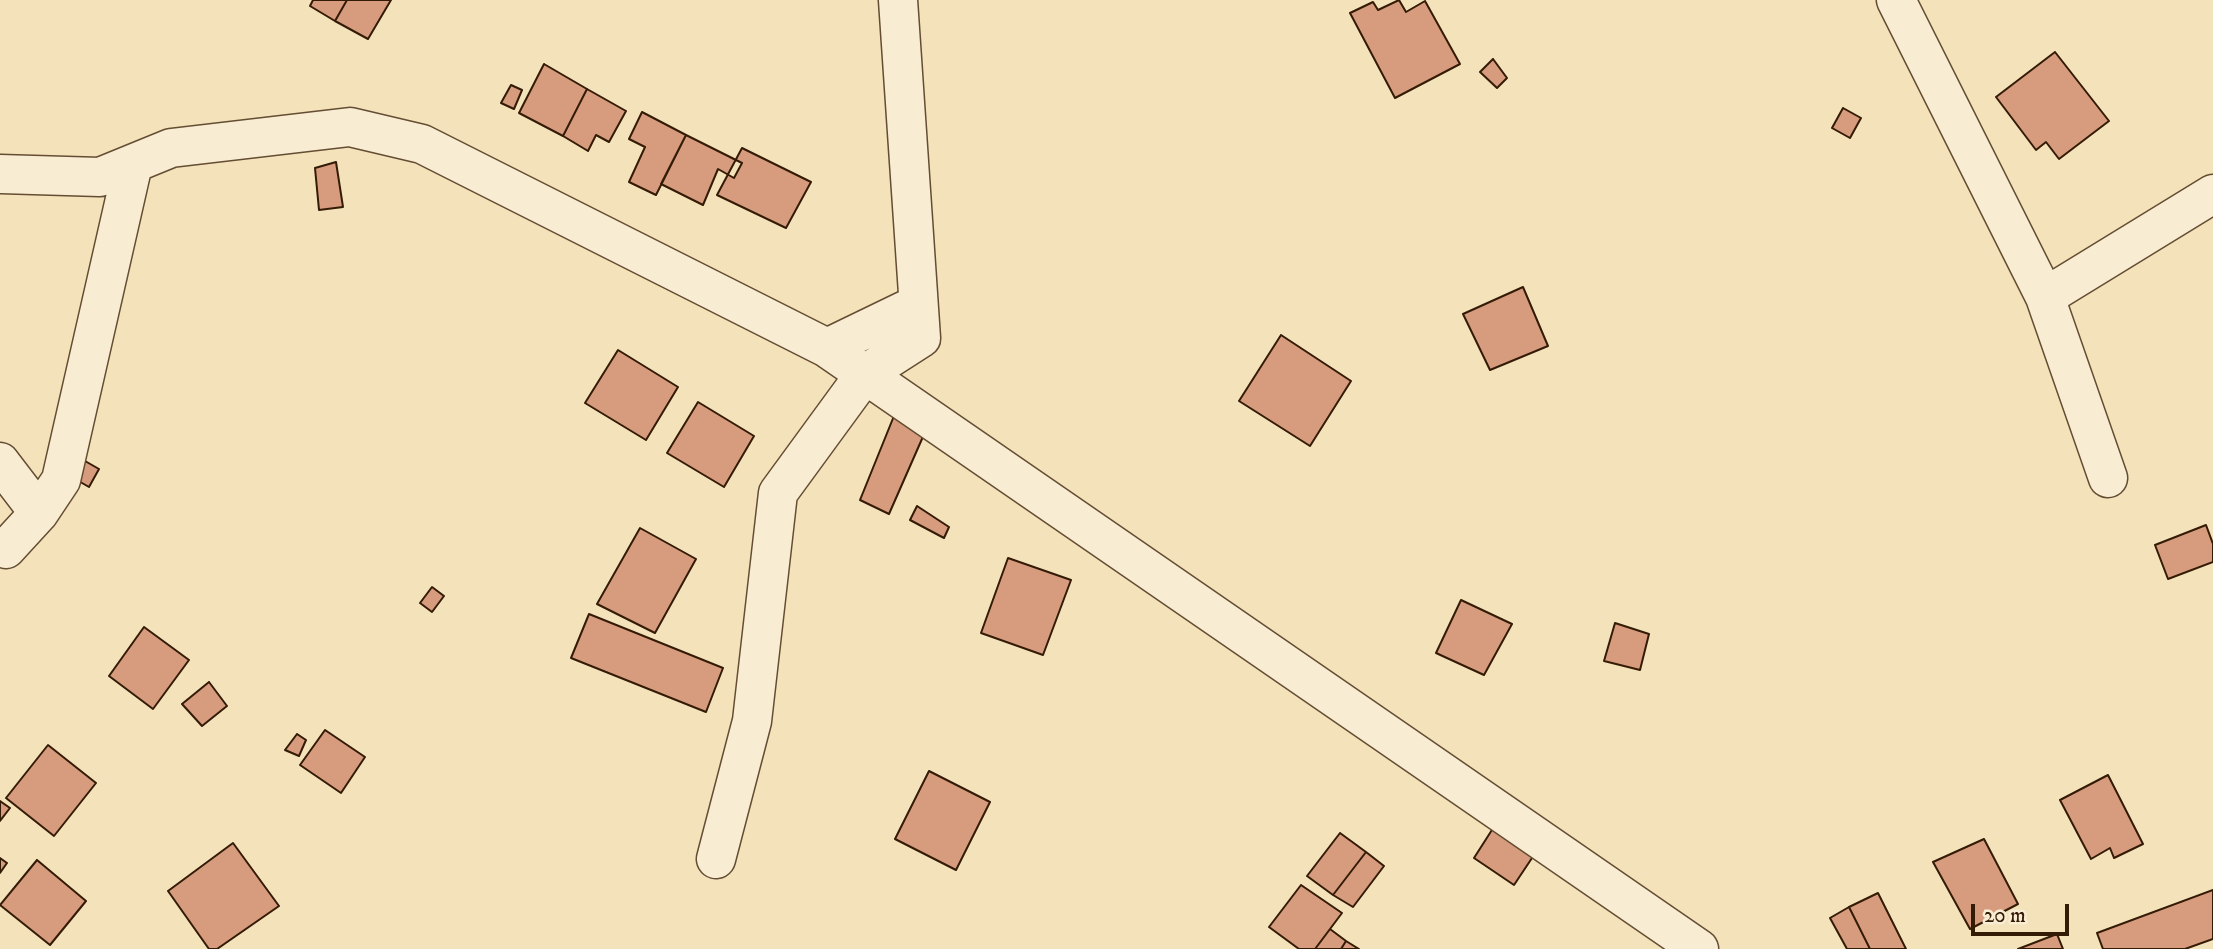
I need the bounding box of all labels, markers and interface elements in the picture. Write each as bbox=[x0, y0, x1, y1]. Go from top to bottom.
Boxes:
scale bar bbox=[1975, 890, 2073, 934]
text: 20 m bbox=[1984, 903, 2026, 929]

